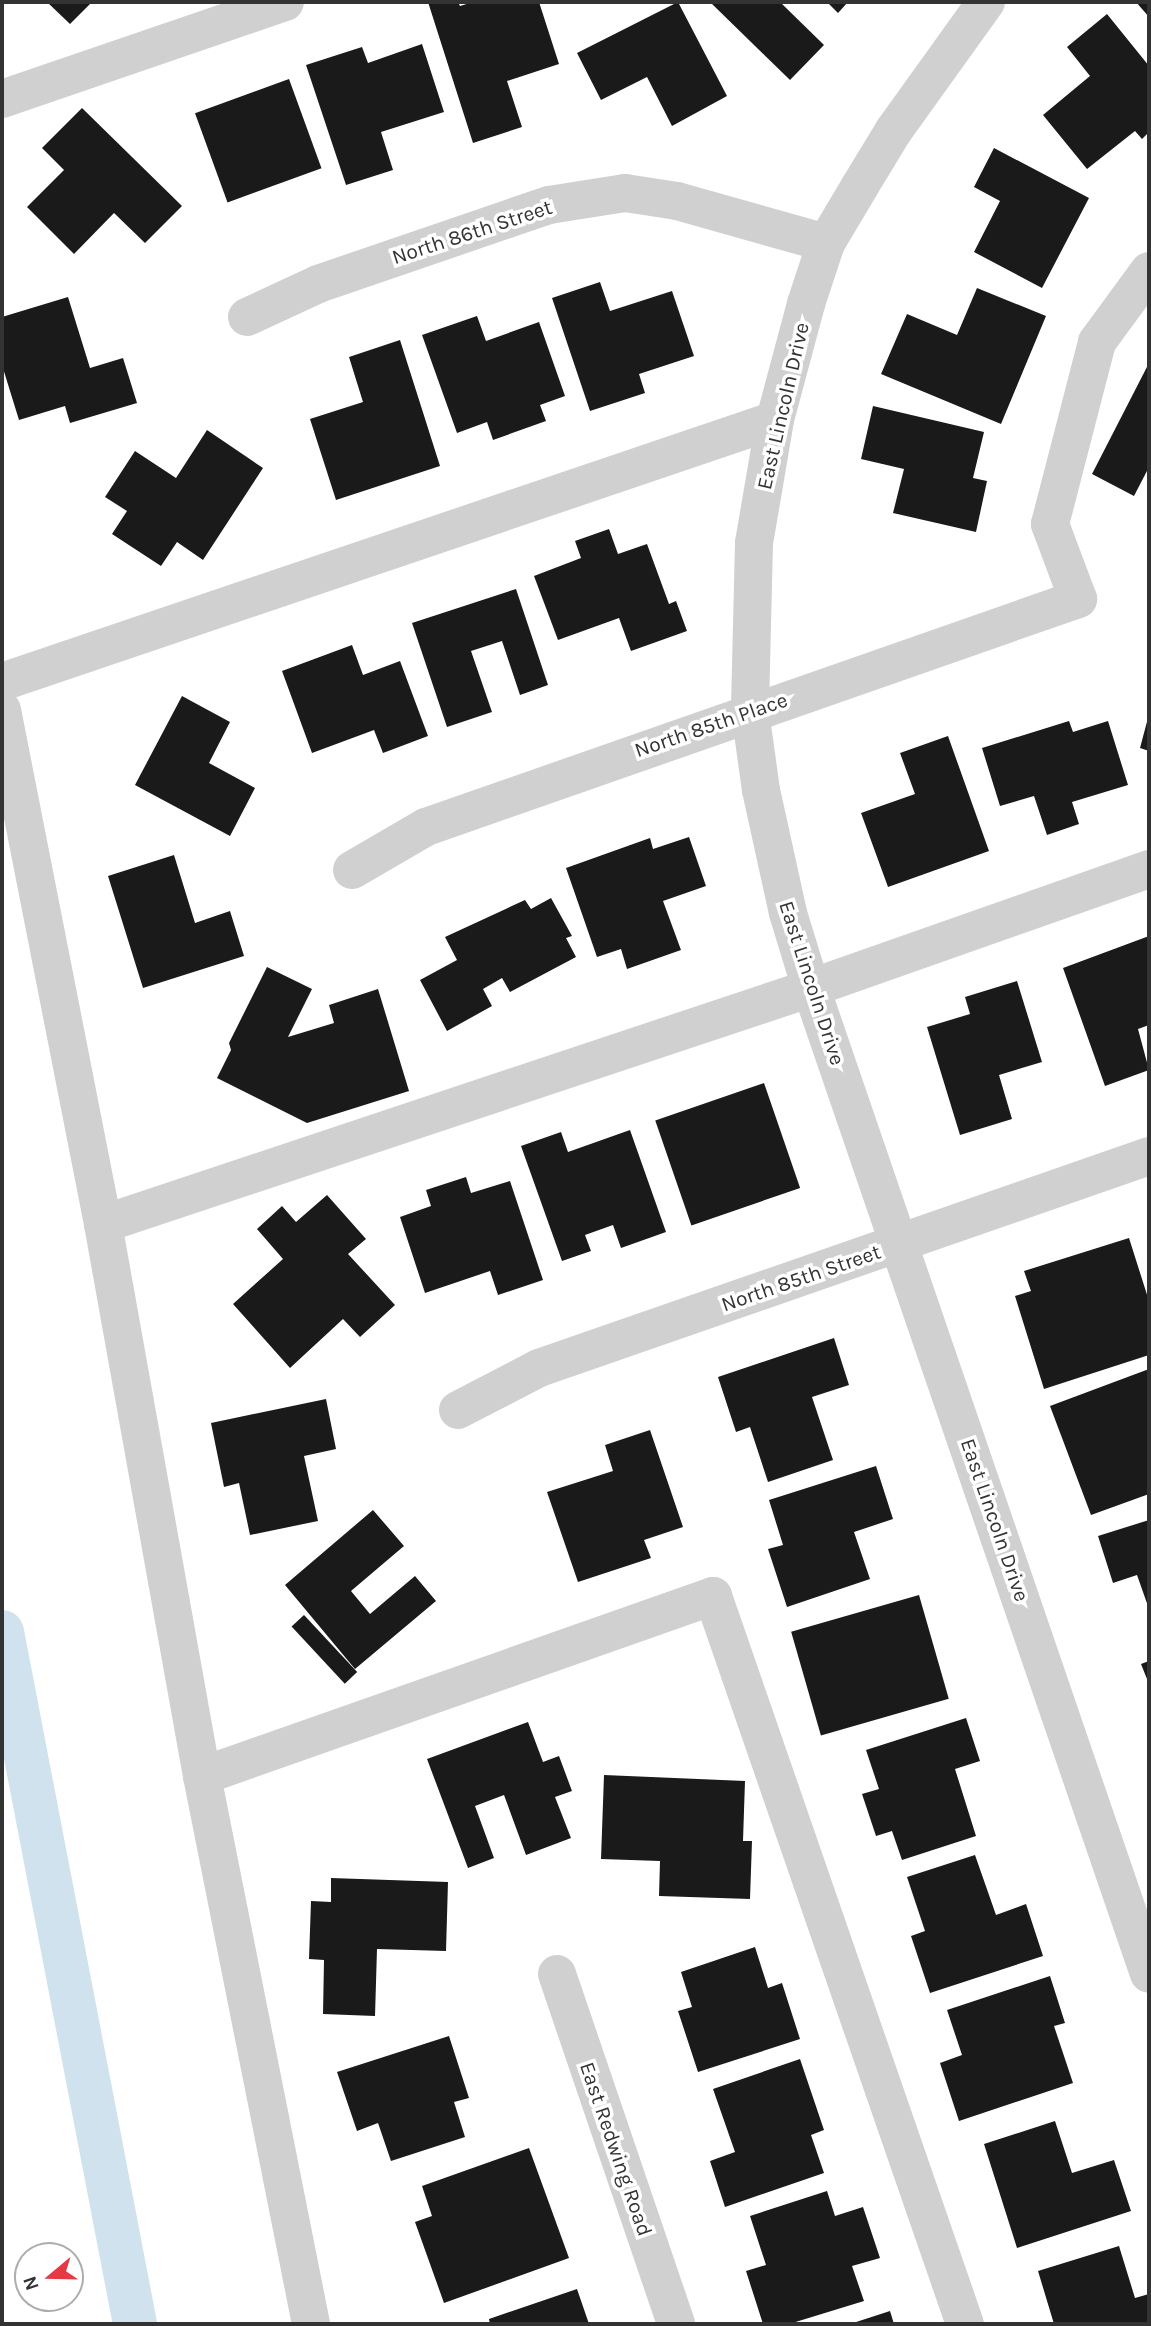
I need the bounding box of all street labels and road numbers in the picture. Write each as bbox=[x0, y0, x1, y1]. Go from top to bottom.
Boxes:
street label: North 86th Street bbox=[389, 194, 555, 270]
street label: East Lincoln Drive bbox=[751, 320, 815, 492]
street label: North 85th Place bbox=[631, 687, 791, 763]
street label: East Lincoln Drive bbox=[774, 898, 850, 1068]
street label: North 85th Street bbox=[718, 1239, 884, 1317]
street label: East Lincoln Drive bbox=[955, 1435, 1035, 1605]
street label: East Redwing Road bbox=[574, 2059, 658, 2239]

